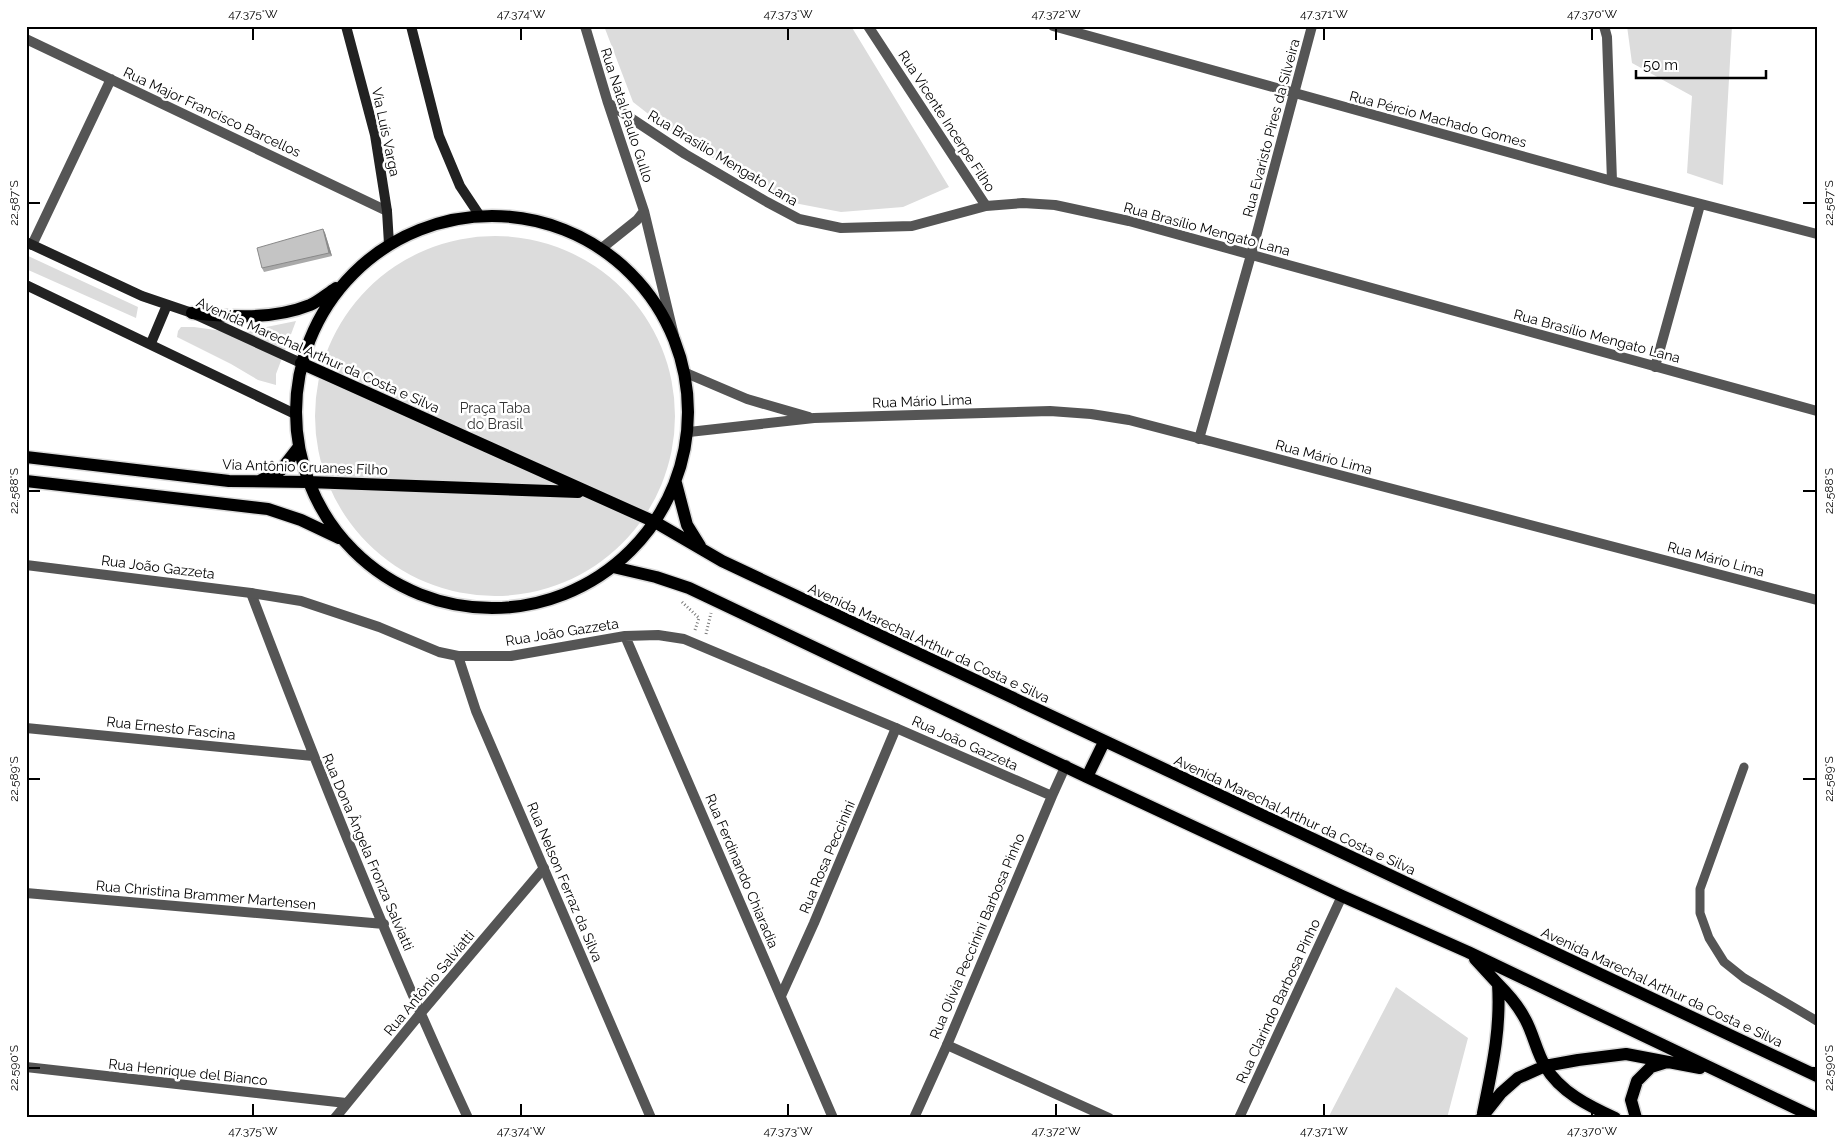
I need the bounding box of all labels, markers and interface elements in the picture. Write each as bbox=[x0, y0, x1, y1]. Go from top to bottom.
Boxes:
text: 47.375°W bbox=[228, 7, 278, 21]
text: 47.374°W bbox=[497, 7, 546, 21]
text: 47.373°W bbox=[763, 7, 813, 21]
text: 47.372°W bbox=[1031, 7, 1081, 21]
text: 47.371°W bbox=[1300, 7, 1348, 21]
text: 47.370°W bbox=[1567, 7, 1617, 21]
street label: Rua Evaristo Pires da Silveira bbox=[1239, 37, 1303, 219]
street label: Rua Natal Paulo Gullo bbox=[598, 46, 656, 184]
street label: Rua Vicente Incerpe Filho bbox=[895, 47, 999, 195]
scale bar bbox=[1636, 48, 1766, 80]
text: 50 m bbox=[1643, 56, 1678, 74]
street label: Rua Major Francisco Barcellos bbox=[121, 64, 303, 160]
street label: Via Luís Varga bbox=[369, 86, 403, 178]
street label: Rua Pércio Machado Gomes bbox=[1348, 88, 1529, 150]
street label: Rua Brasílio Mengato Lana bbox=[645, 107, 801, 209]
text: 22.587°S bbox=[7, 180, 21, 226]
text: 22.587°S bbox=[1822, 180, 1836, 226]
street label: Rua Brasílio Mengato Lana bbox=[1122, 199, 1292, 259]
street label: Avenida Marechal Arthur da Costa e Silva bbox=[194, 294, 442, 416]
street label: Rua Brasílio Mengato Lana bbox=[1512, 306, 1682, 366]
street label: Rua Mário Lima bbox=[872, 391, 972, 411]
park label: Praça Taba do Brasil bbox=[460, 400, 530, 432]
street label: Rua Mário Lima bbox=[1274, 436, 1374, 478]
street label: Via Antônio Cruanes Filho bbox=[222, 456, 388, 478]
text: 22.588°S bbox=[7, 468, 21, 514]
text: 22.588°S bbox=[1822, 468, 1836, 514]
street label: Rua Mário Lima bbox=[1666, 538, 1766, 580]
street label: Rua João Gazzeta bbox=[100, 552, 216, 582]
street label: Avenida Marechal Arthur da Costa e Silva bbox=[806, 580, 1052, 706]
street label: Rua João Gazzeta bbox=[504, 615, 620, 649]
street label: Rua João Gazzeta bbox=[909, 712, 1021, 774]
street label: Rua Ernesto Fascina bbox=[106, 713, 236, 743]
street label: Rua Dona Ângela Fronza Salviatti bbox=[319, 751, 418, 953]
street label: Avenida Marechal Arthur da Costa e Silva bbox=[1172, 752, 1418, 878]
text: 22.589°S bbox=[7, 756, 21, 802]
text: 22.589°S bbox=[1822, 756, 1836, 802]
street label: Rua Ferdinando Chiaradia bbox=[702, 791, 782, 951]
street label: Rua Rosa Peccinini bbox=[796, 798, 858, 916]
street label: Rua Nelson Ferraz da Silva bbox=[524, 800, 606, 964]
street label: Rua Olívia Peccinini Barbosa Pinho bbox=[926, 831, 1028, 1041]
street label: Rua Christina Brammer Martensen bbox=[95, 877, 317, 913]
street label: Rua Clarindo Barbosa Pinho bbox=[1233, 916, 1323, 1086]
street label: Avenida Marechal Arthur da Costa e Silva bbox=[1539, 924, 1785, 1050]
street label: Rua Antônio Salviatti bbox=[380, 927, 478, 1039]
text: 22.590°S bbox=[7, 1045, 21, 1091]
text: 22.590°S bbox=[1822, 1045, 1836, 1091]
street label: Rua Henrique del Bianco bbox=[108, 1056, 268, 1088]
text: 47.375°W bbox=[228, 1124, 278, 1138]
text: 47.374°W bbox=[497, 1124, 546, 1138]
text: 47.373°W bbox=[763, 1124, 813, 1138]
text: 47.372°W bbox=[1031, 1124, 1081, 1138]
text: 47.371°W bbox=[1300, 1124, 1348, 1138]
text: 47.370°W bbox=[1567, 1124, 1617, 1138]

